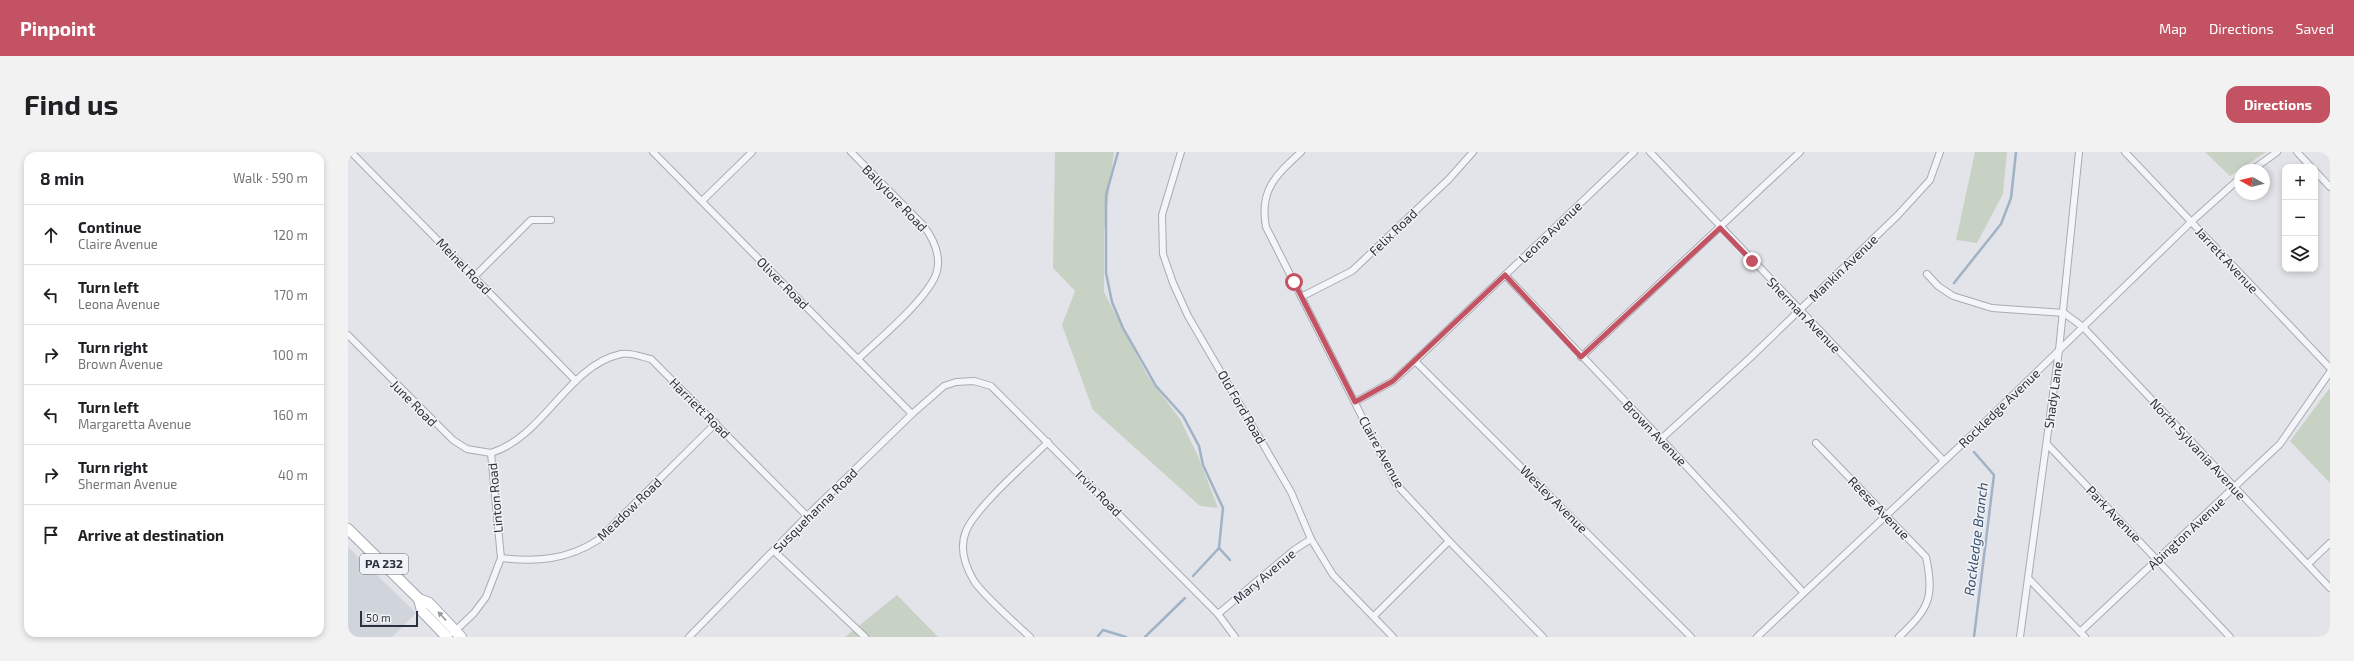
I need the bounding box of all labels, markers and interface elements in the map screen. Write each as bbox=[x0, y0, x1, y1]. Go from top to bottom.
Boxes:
text: Pinpoint bbox=[20, 17, 95, 40]
text: Map bbox=[2159, 20, 2187, 37]
text: Directions bbox=[2209, 20, 2274, 37]
text: Saved bbox=[2296, 20, 2334, 37]
button: Directions bbox=[2226, 86, 2330, 123]
text: Find us bbox=[24, 87, 118, 121]
street label: Ballytore Road bbox=[859, 161, 931, 235]
north arrow bbox=[2234, 164, 2270, 200]
map controls bbox=[2282, 164, 2318, 272]
button: + bbox=[2282, 164, 2318, 200]
text: 8 min bbox=[40, 168, 84, 188]
text: Walk · 590 m bbox=[233, 170, 308, 186]
street label: Leona Avenue bbox=[1515, 198, 1585, 266]
button: − bbox=[2282, 200, 2318, 236]
street label: Felix Road bbox=[1366, 205, 1420, 259]
text: Continue bbox=[78, 218, 141, 236]
icon: ahead bbox=[40, 224, 62, 246]
street label: Jarrett Avenue bbox=[2192, 224, 2262, 296]
text: 120 m bbox=[273, 227, 308, 243]
street label: Mankin Avenue bbox=[1805, 231, 1881, 305]
street label: Meinel Road bbox=[433, 234, 495, 298]
text: Claire Avenue bbox=[78, 236, 158, 252]
button: layers bbox=[2282, 236, 2318, 272]
route end bbox=[1743, 252, 1761, 270]
street label: Oliver Road bbox=[754, 254, 812, 312]
route start bbox=[1285, 273, 1303, 291]
street label: Sherman Avenue bbox=[1764, 274, 1844, 356]
text: Turn left bbox=[78, 278, 139, 296]
icon: left bbox=[40, 284, 62, 306]
text: 170 m bbox=[274, 287, 308, 303]
text: Leona Avenue bbox=[78, 296, 160, 312]
text: Turn right bbox=[78, 338, 148, 356]
icon: right bbox=[40, 344, 62, 366]
text: 100 m bbox=[273, 347, 308, 363]
text: Brown Avenue bbox=[78, 356, 163, 372]
street label: Shady Lane bbox=[2040, 361, 2066, 429]
street label: Rockledge Avenue bbox=[1955, 365, 2043, 451]
street label: Old Ford Road bbox=[1214, 367, 1270, 447]
street label: Harriett Road bbox=[666, 374, 734, 442]
street label: June Road bbox=[387, 376, 441, 430]
street label: North Sylvania Avenue bbox=[2147, 395, 2249, 503]
street label: Brown Avenue bbox=[1620, 397, 1690, 469]
text: Turn left bbox=[78, 398, 139, 416]
icon: left bbox=[40, 404, 62, 426]
text: 160 m bbox=[273, 407, 308, 423]
street label: Claire Avenue bbox=[1356, 413, 1408, 491]
text: Margaretta Avenue bbox=[78, 416, 191, 432]
text: Turn right bbox=[78, 458, 148, 476]
street label: Linton Road bbox=[484, 462, 506, 534]
street label: Wesley Avenue bbox=[1517, 462, 1591, 536]
icon: right bbox=[40, 464, 62, 486]
street label: Susquehanna Road bbox=[769, 464, 861, 556]
street label: Irvin Road bbox=[1072, 466, 1126, 520]
text: 40 m bbox=[278, 467, 308, 483]
street label: Reese Avenue bbox=[1845, 473, 1913, 543]
street label: Meadow Road bbox=[593, 474, 665, 544]
text: Sherman Avenue bbox=[78, 476, 177, 492]
water label: Rockledge Branch bbox=[1960, 481, 1991, 597]
street label: Park Avenue bbox=[2083, 482, 2145, 546]
street label: Abington Avenue bbox=[2144, 493, 2228, 573]
icon: arrive bbox=[40, 524, 62, 546]
text: Arrive at destination bbox=[78, 526, 224, 544]
street label: Mary Avenue bbox=[1230, 545, 1298, 607]
road number: PA 232 bbox=[360, 554, 408, 574]
scale bar bbox=[360, 609, 418, 628]
text: 50 m bbox=[366, 611, 391, 624]
one-way arrow bbox=[437, 611, 446, 621]

